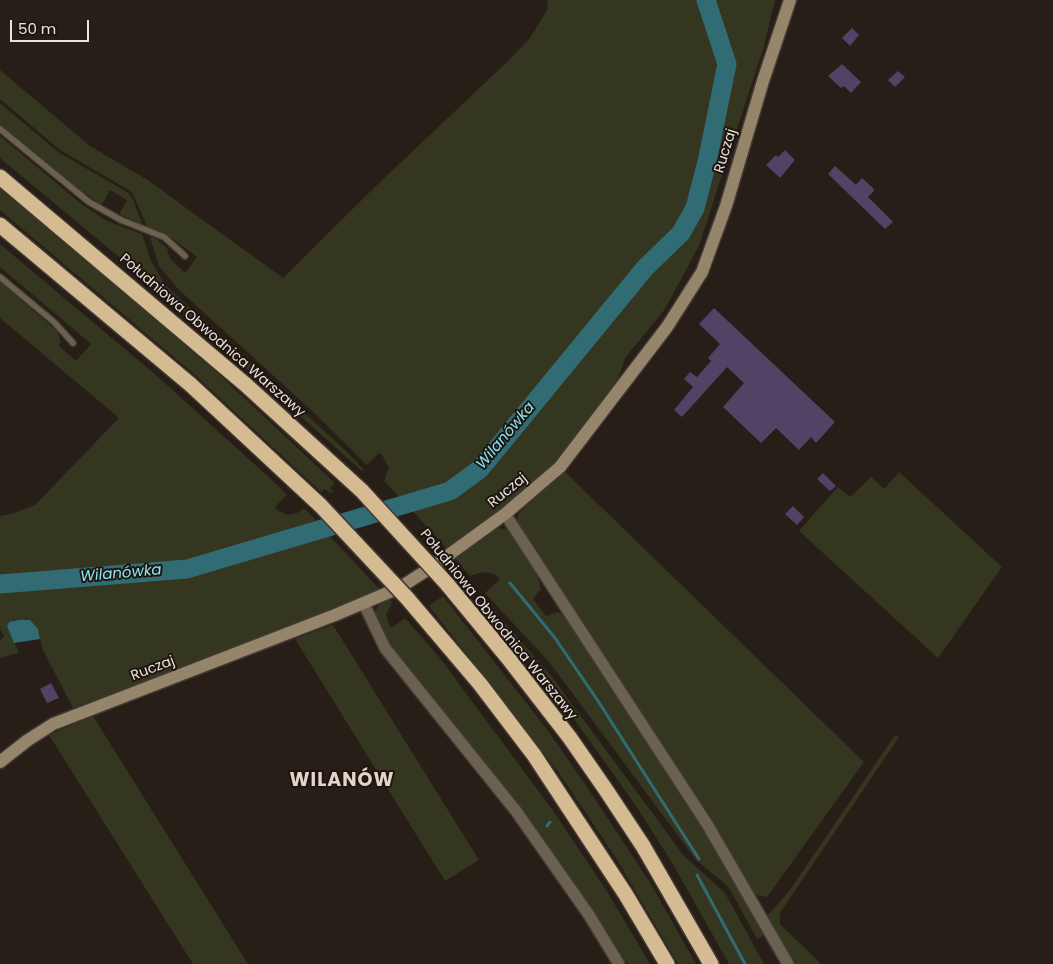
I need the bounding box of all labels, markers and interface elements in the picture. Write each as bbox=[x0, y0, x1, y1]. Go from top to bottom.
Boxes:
scale bar bbox=[12, 10, 91, 42]
text: 50 m bbox=[18, 18, 56, 39]
street label: Ruczaj bbox=[711, 127, 741, 175]
street label: Południowa Obwodnica Warszawy bbox=[116, 251, 308, 421]
water label: Wilanówka bbox=[473, 399, 539, 473]
street label: Ruczaj bbox=[485, 470, 531, 512]
street label: Południowa Obwodnica Warszawy bbox=[416, 526, 580, 724]
water label: Wilanówka bbox=[80, 561, 162, 587]
street label: Ruczaj bbox=[129, 653, 177, 685]
district label: WILANÓW bbox=[289, 770, 395, 792]

